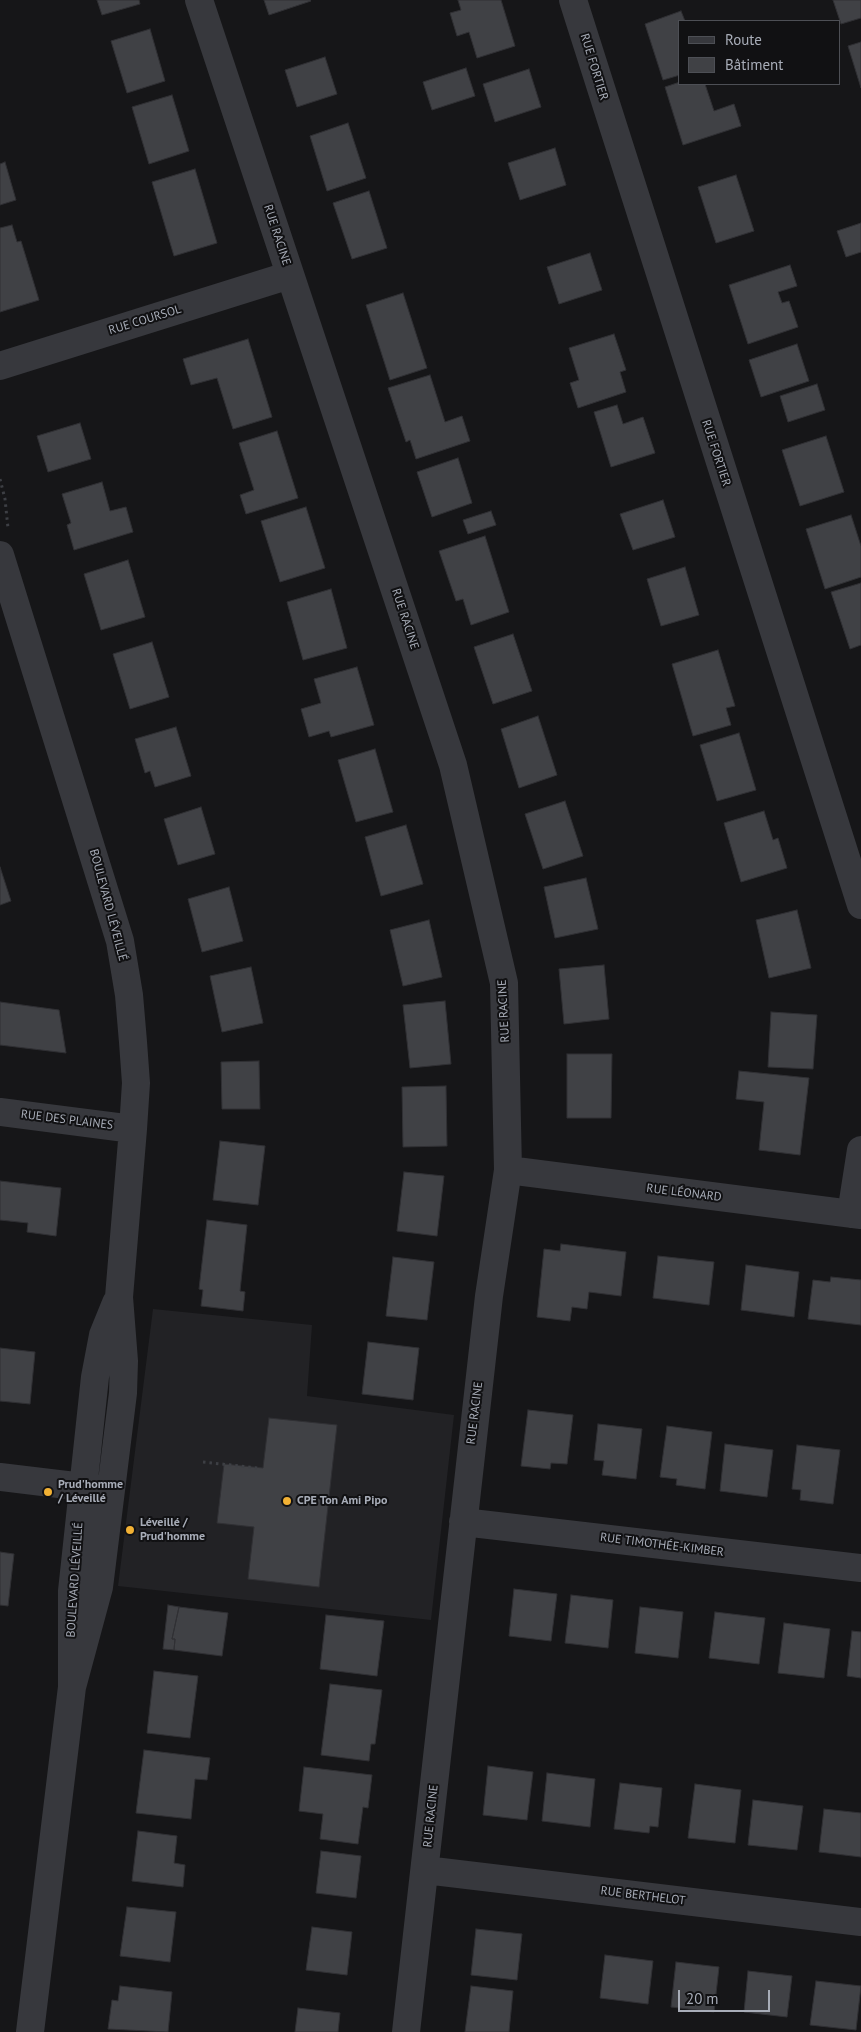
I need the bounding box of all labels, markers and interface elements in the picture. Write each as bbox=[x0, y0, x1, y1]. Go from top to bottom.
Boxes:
legend bbox=[678, 20, 841, 85]
text: Route bbox=[725, 30, 762, 49]
street label: RUE FORTIER bbox=[577, 32, 611, 102]
text: Bâtiment bbox=[725, 55, 783, 74]
street label: RUE RACINE bbox=[260, 203, 294, 267]
street label: RUE COURSOL bbox=[107, 302, 183, 338]
street label: RUE FORTIER bbox=[698, 418, 734, 488]
street label: RUE RACINE bbox=[388, 587, 422, 651]
street label: BOULEVARD LÉVEILLÉ bbox=[86, 847, 130, 963]
street label: RUE RACINE bbox=[495, 979, 513, 1043]
street label: RUE DES PLAINES bbox=[20, 1107, 114, 1133]
street label: RUE LÉONARD bbox=[646, 1181, 722, 1205]
street label: RUE RACINE bbox=[464, 1381, 486, 1445]
place label: Prud'homme / Léveillé bbox=[58, 1478, 123, 1506]
marker: Prud'homme / Léveillé bbox=[42, 1486, 54, 1498]
place label: CPE Ton Ami Pipo bbox=[297, 1494, 387, 1508]
marker: CPE Ton Ami Pipo bbox=[281, 1495, 293, 1507]
place label: Léveillé / Prud'homme bbox=[140, 1516, 205, 1544]
street label: BOULEVARD LÉVEILLÉ bbox=[64, 1522, 86, 1638]
marker: Léveillé / Prud'homme bbox=[124, 1524, 136, 1536]
street label: RUE TIMOTHÉE-KIMBER bbox=[599, 1530, 725, 1560]
street label: RUE RACINE bbox=[421, 1784, 441, 1848]
street label: RUE BERTHELOT bbox=[600, 1884, 686, 1908]
scale bar bbox=[681, 1980, 774, 2012]
text: 20 m bbox=[686, 1989, 719, 2008]

